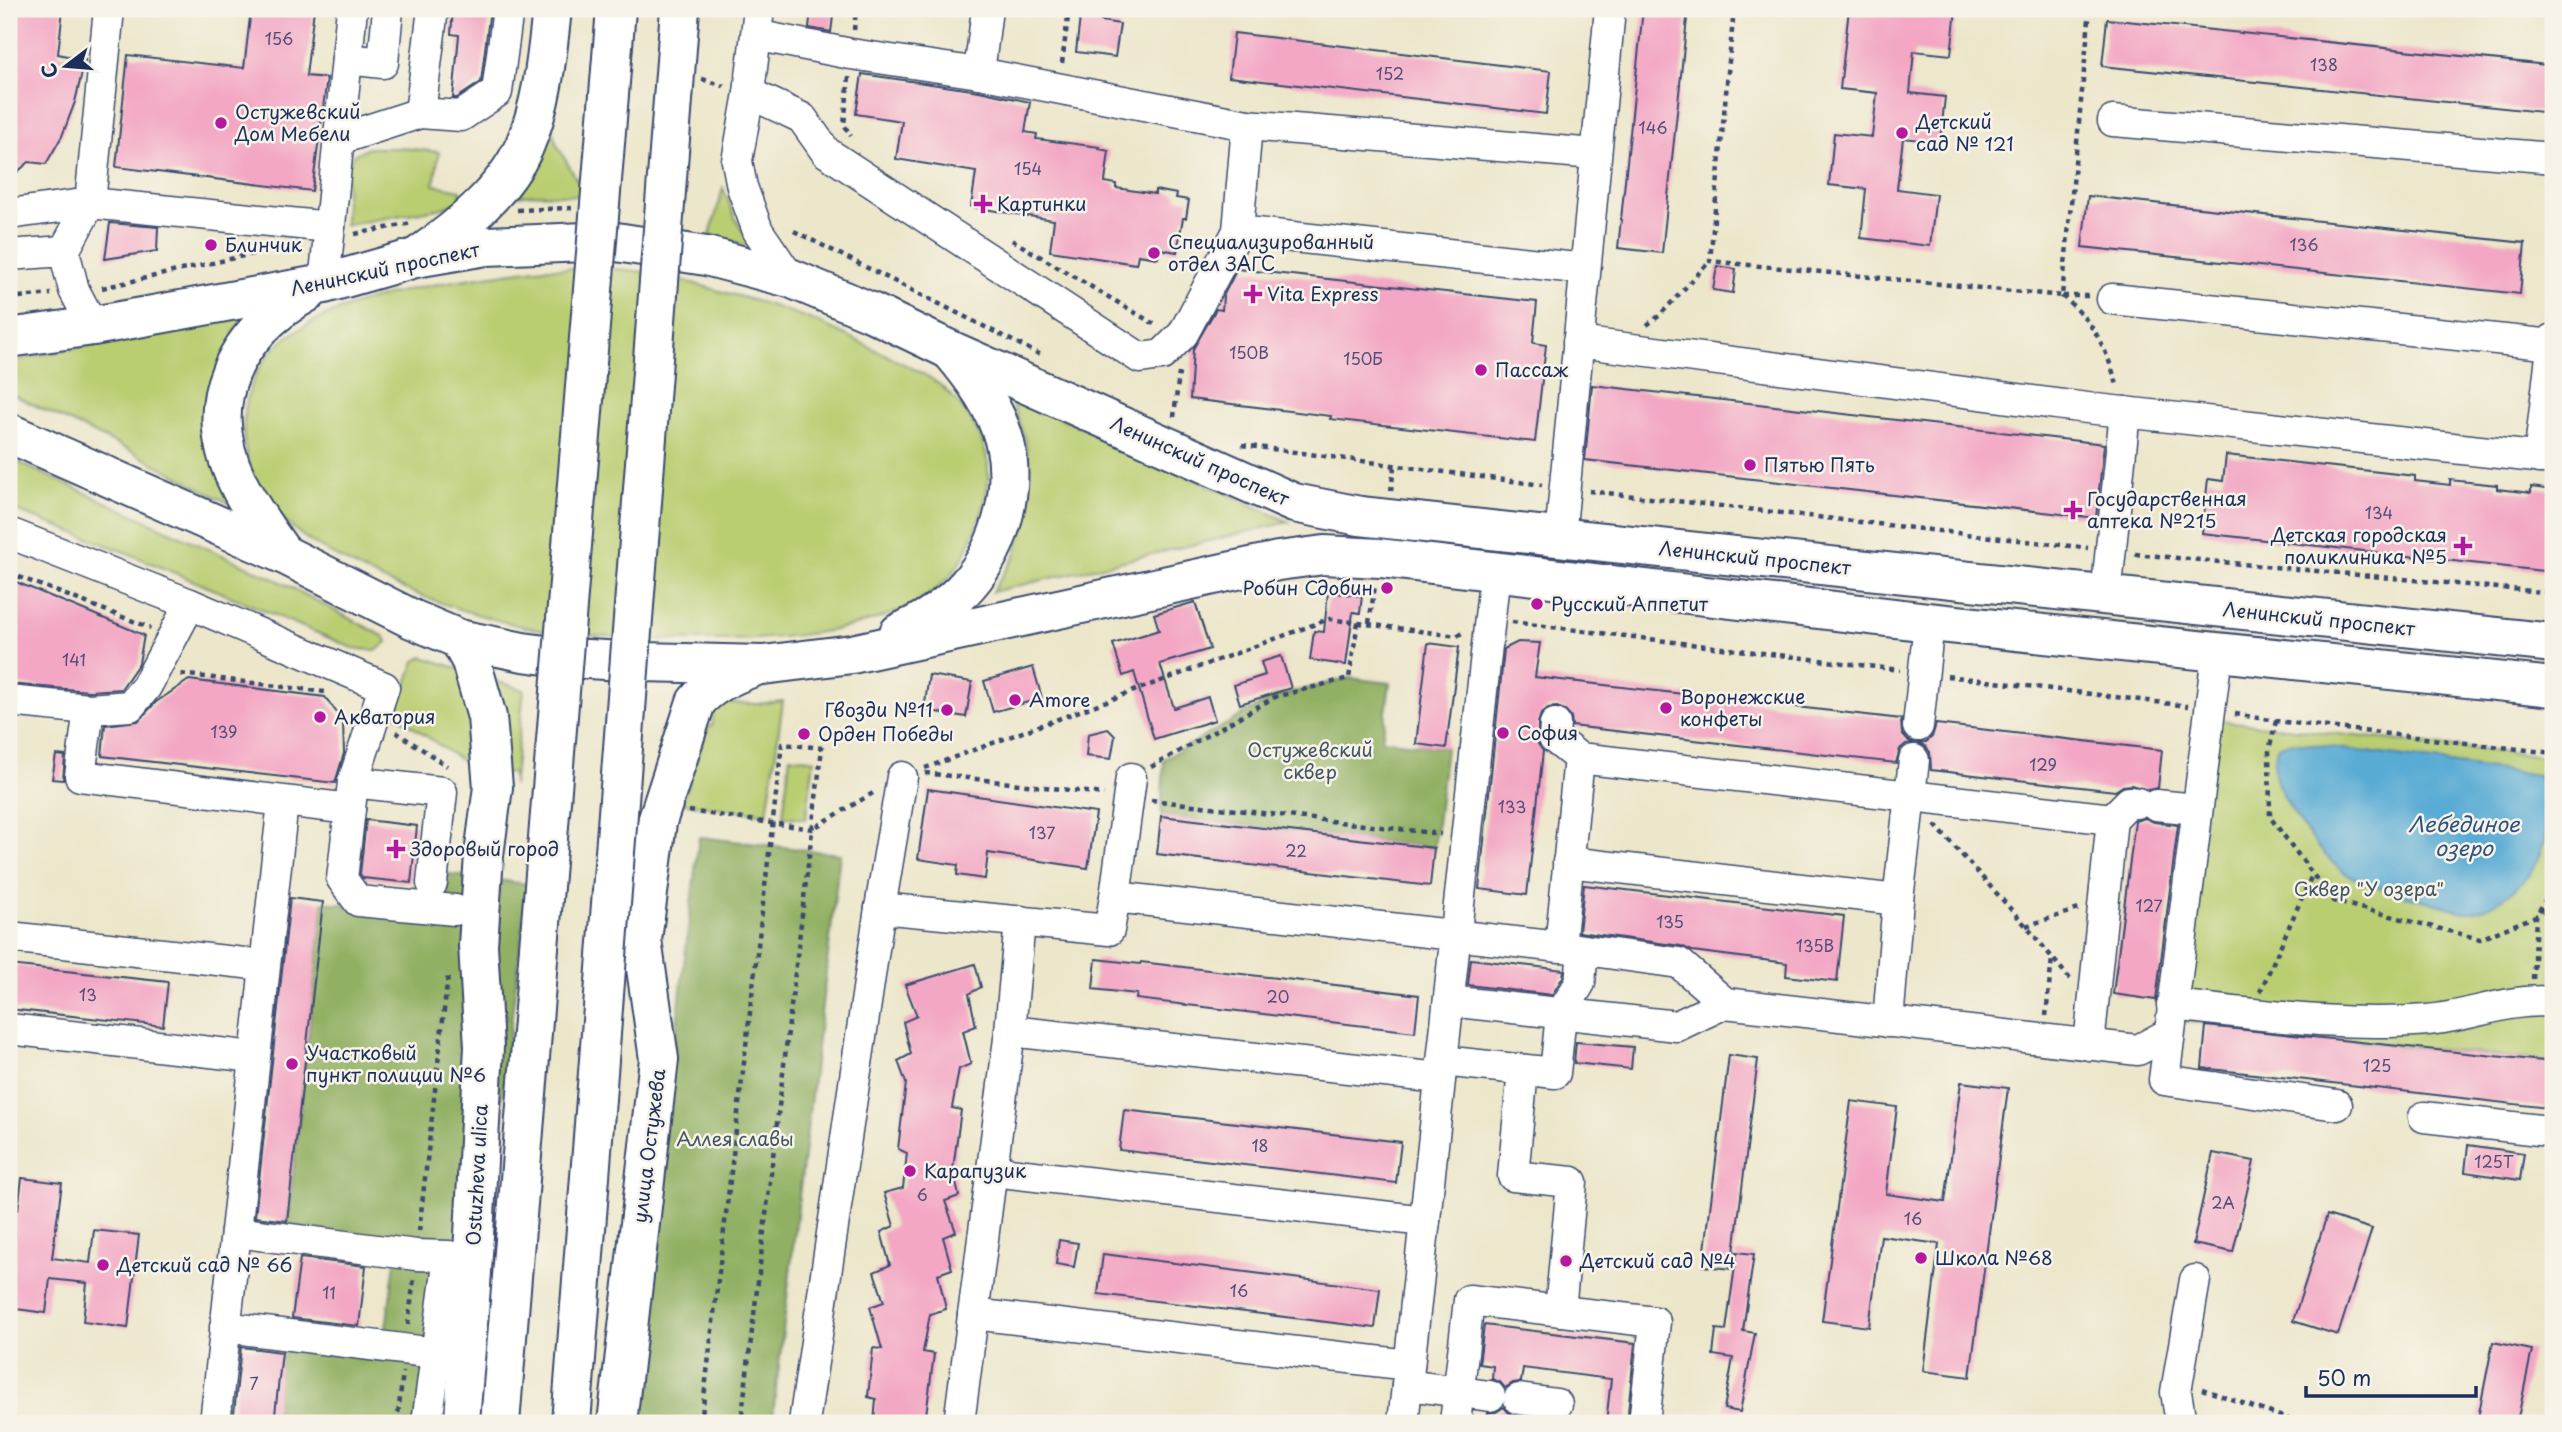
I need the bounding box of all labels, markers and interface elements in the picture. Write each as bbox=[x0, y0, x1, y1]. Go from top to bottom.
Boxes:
house number: 156 bbox=[265, 26, 293, 50]
north arrow bbox=[32, 32, 102, 102]
house number: 138 bbox=[2310, 52, 2338, 76]
text: С bbox=[33, 60, 64, 82]
house number: 152 bbox=[1376, 61, 1404, 85]
place label: Остужевский Дом Мебели bbox=[234, 97, 360, 147]
place label: Детский сад № 121 bbox=[1915, 107, 2014, 157]
marker: Остужевский Дом Мебели bbox=[213, 115, 229, 131]
house number: 146 bbox=[1638, 115, 1668, 139]
marker: Детский сад № 121 bbox=[1894, 125, 1910, 141]
house number: 154 bbox=[1014, 156, 1042, 180]
place label: Картинки bbox=[997, 189, 1087, 217]
marker: Картинки bbox=[975, 196, 991, 212]
place label: Специализированный отдел ЗАГС bbox=[1168, 227, 1374, 277]
place label: Блинчик bbox=[225, 230, 303, 258]
house number: 136 bbox=[2289, 232, 2319, 256]
street label: Ленинский проспект bbox=[288, 234, 483, 302]
marker: Блинчик bbox=[203, 237, 219, 253]
marker: Специализированный отдел ЗАГС bbox=[1146, 245, 1162, 261]
place label: Vita Express bbox=[1267, 279, 1379, 307]
marker: Vita Express bbox=[1245, 286, 1261, 302]
house number: 150В bbox=[1229, 340, 1269, 364]
house number: 150Б bbox=[1343, 346, 1383, 370]
place label: Пассаж bbox=[1495, 355, 1569, 383]
marker: Пассаж bbox=[1473, 362, 1489, 378]
street label: Ленинский проспект bbox=[1107, 408, 1295, 512]
place label: Пятью Пять bbox=[1764, 450, 1875, 478]
marker: Пятью Пять bbox=[1742, 457, 1758, 473]
place label: Государственная аптека №215 bbox=[2087, 484, 2247, 534]
house number: 134 bbox=[2365, 500, 2393, 524]
marker: Государственная аптека №215 bbox=[2065, 502, 2081, 518]
place label: Детская городская поликлиника №5 bbox=[2270, 520, 2447, 570]
street label: Ленинский проспект bbox=[1658, 533, 1853, 581]
marker: Детская городская поликлиника №5 bbox=[2453, 536, 2473, 556]
place label: Робин Сдобин bbox=[1243, 573, 1373, 601]
marker: Робин Сдобин bbox=[1379, 580, 1395, 596]
place label: Русский Аппетит bbox=[1551, 589, 1709, 617]
street label: Ленинский проспект bbox=[2222, 594, 2417, 642]
marker: Русский Аппетит bbox=[1529, 596, 1545, 612]
house number: 141 bbox=[62, 647, 86, 671]
place label: Воронежские конфеты bbox=[1680, 682, 1805, 732]
place label: Amore bbox=[1029, 685, 1090, 713]
marker: Amore bbox=[1007, 692, 1023, 708]
place label: Гвозди №11 bbox=[824, 695, 933, 723]
marker: Воронежские конфеты bbox=[1658, 700, 1674, 716]
place label: Акватория bbox=[334, 702, 436, 730]
marker: Гвозди №11 bbox=[939, 702, 955, 718]
marker: Акватория bbox=[312, 709, 328, 725]
place label: София bbox=[1517, 718, 1578, 746]
house number: 139 bbox=[211, 719, 237, 743]
place label: Орден Победы bbox=[818, 719, 954, 747]
marker: София bbox=[1495, 725, 1511, 741]
marker: Орден Победы bbox=[796, 726, 812, 742]
park label: Остужевский сквер bbox=[1247, 735, 1373, 785]
house number: 129 bbox=[2029, 752, 2057, 776]
house number: 133 bbox=[1498, 794, 1526, 818]
water label: Лебединое озеро bbox=[2408, 807, 2521, 863]
house number: 137 bbox=[1029, 820, 1055, 844]
place label: Здоровый город bbox=[409, 834, 559, 862]
house number: 22 bbox=[1285, 838, 1307, 862]
marker: Здоровый город bbox=[388, 841, 404, 857]
park label: Сквер "У озера" bbox=[2294, 874, 2444, 902]
house number: 127 bbox=[2135, 893, 2163, 917]
house number: 135 bbox=[1656, 909, 1684, 933]
house number: 135В bbox=[1796, 933, 1834, 957]
house number: 13 bbox=[79, 982, 97, 1006]
house number: 20 bbox=[1267, 984, 1289, 1008]
place label: Участковый пункт полиции №6 bbox=[306, 1038, 486, 1088]
house number: 125 bbox=[2363, 1053, 2391, 1077]
marker: Участковый пункт полиции №6 bbox=[284, 1056, 300, 1072]
street label: улица Остужева bbox=[625, 1067, 671, 1225]
street label: Ostuzheva ulica bbox=[458, 1103, 494, 1246]
park label: Аллея славы bbox=[676, 1124, 794, 1152]
house number: 18 bbox=[1251, 1133, 1269, 1157]
house number: 125Т bbox=[2474, 1149, 2514, 1173]
place label: Карапузик bbox=[924, 1156, 1027, 1184]
marker: Карапузик bbox=[902, 1163, 918, 1179]
house number: 6 bbox=[916, 1182, 928, 1206]
house number: 2А bbox=[2211, 1190, 2235, 1214]
house number: 16 bbox=[1904, 1206, 1922, 1230]
place label: Школа №68 bbox=[1935, 1243, 2053, 1271]
place label: Детский сад №4 bbox=[1579, 1246, 1736, 1274]
place label: Детский сад № 66 bbox=[116, 1250, 292, 1278]
marker: Школа №68 bbox=[1913, 1250, 1929, 1266]
marker: Детский сад №4 bbox=[1558, 1253, 1574, 1269]
marker: Детский сад № 66 bbox=[95, 1257, 111, 1273]
house number: 16 bbox=[1230, 1278, 1248, 1302]
house number: 11 bbox=[322, 1280, 336, 1304]
scale bar bbox=[2306, 1355, 2476, 1399]
text: 50 m bbox=[2317, 1361, 2371, 1393]
house number: 7 bbox=[249, 1371, 259, 1395]

